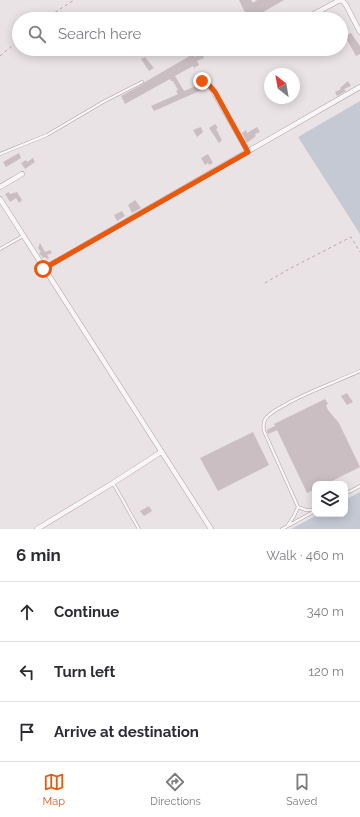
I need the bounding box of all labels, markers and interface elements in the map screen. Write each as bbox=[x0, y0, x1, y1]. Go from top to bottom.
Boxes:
search box bbox=[12, 12, 348, 56]
icon: search bbox=[26, 23, 48, 45]
text: Search here bbox=[58, 25, 141, 43]
north arrow bbox=[264, 68, 300, 104]
route end bbox=[193, 72, 211, 90]
route start bbox=[34, 260, 52, 278]
map controls bbox=[312, 481, 348, 517]
button: layers bbox=[312, 481, 348, 517]
text: 6 min bbox=[16, 545, 61, 565]
text: Walk · 460 m bbox=[266, 548, 344, 563]
icon: ahead bbox=[16, 601, 38, 623]
text: Continue bbox=[54, 603, 119, 621]
text: 340 m bbox=[307, 604, 344, 619]
icon: left bbox=[16, 661, 38, 683]
text: Turn left bbox=[54, 663, 115, 681]
text: 120 m bbox=[308, 664, 344, 679]
icon: arrive bbox=[16, 721, 38, 743]
text: Arrive at destination bbox=[54, 723, 199, 741]
tab: Map bbox=[43, 771, 65, 808]
tab: Directions bbox=[150, 771, 201, 808]
tab: Saved bbox=[286, 771, 317, 808]

